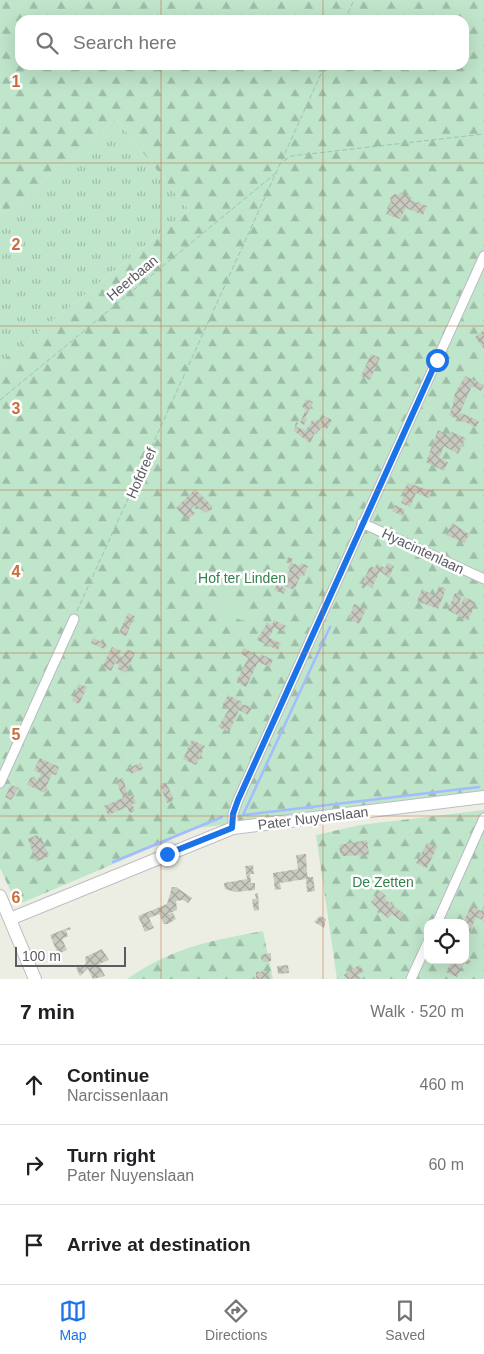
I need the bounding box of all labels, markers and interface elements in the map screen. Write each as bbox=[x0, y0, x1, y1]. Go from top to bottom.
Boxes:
search box bbox=[15, 15, 469, 70]
icon: search bbox=[33, 29, 61, 57]
text: Search here bbox=[73, 32, 177, 53]
text: 1 bbox=[12, 73, 21, 90]
text: 2 bbox=[12, 236, 21, 253]
street label: Heerbaan bbox=[103, 252, 161, 304]
route start bbox=[426, 349, 449, 372]
text: 3 bbox=[12, 400, 21, 417]
street label: Hofdreef bbox=[123, 445, 159, 501]
street label: Hyacintenlaan bbox=[379, 525, 467, 577]
text: 4 bbox=[12, 563, 21, 580]
park label: Hof ter Linden bbox=[198, 570, 286, 586]
text: 5 bbox=[12, 726, 21, 743]
street label: Pater Nuyenslaan bbox=[257, 803, 369, 833]
route end bbox=[156, 843, 179, 866]
park label: De Zetten bbox=[352, 874, 414, 890]
text: 6 bbox=[12, 889, 21, 906]
map controls bbox=[424, 919, 469, 964]
button: locate bbox=[424, 919, 469, 964]
scale bar bbox=[15, 944, 126, 967]
text: 100 m bbox=[22, 948, 61, 964]
text: 7 min bbox=[20, 1000, 75, 1023]
text: Walk · 520 m bbox=[370, 1003, 464, 1020]
text: Continue bbox=[67, 1065, 149, 1086]
icon: ahead bbox=[20, 1071, 48, 1099]
text: 460 m bbox=[420, 1076, 464, 1093]
text: Narcissenlaan bbox=[67, 1087, 168, 1104]
text: Turn right bbox=[67, 1145, 155, 1166]
icon: right bbox=[20, 1151, 48, 1179]
text: 60 m bbox=[428, 1156, 464, 1173]
text: Pater Nuyenslaan bbox=[67, 1167, 194, 1184]
icon: arrive bbox=[20, 1231, 48, 1259]
text: Arrive at destination bbox=[67, 1234, 251, 1255]
tab: Map bbox=[59, 1297, 87, 1343]
tab: Directions bbox=[205, 1297, 267, 1343]
tab: Saved bbox=[385, 1297, 425, 1343]

